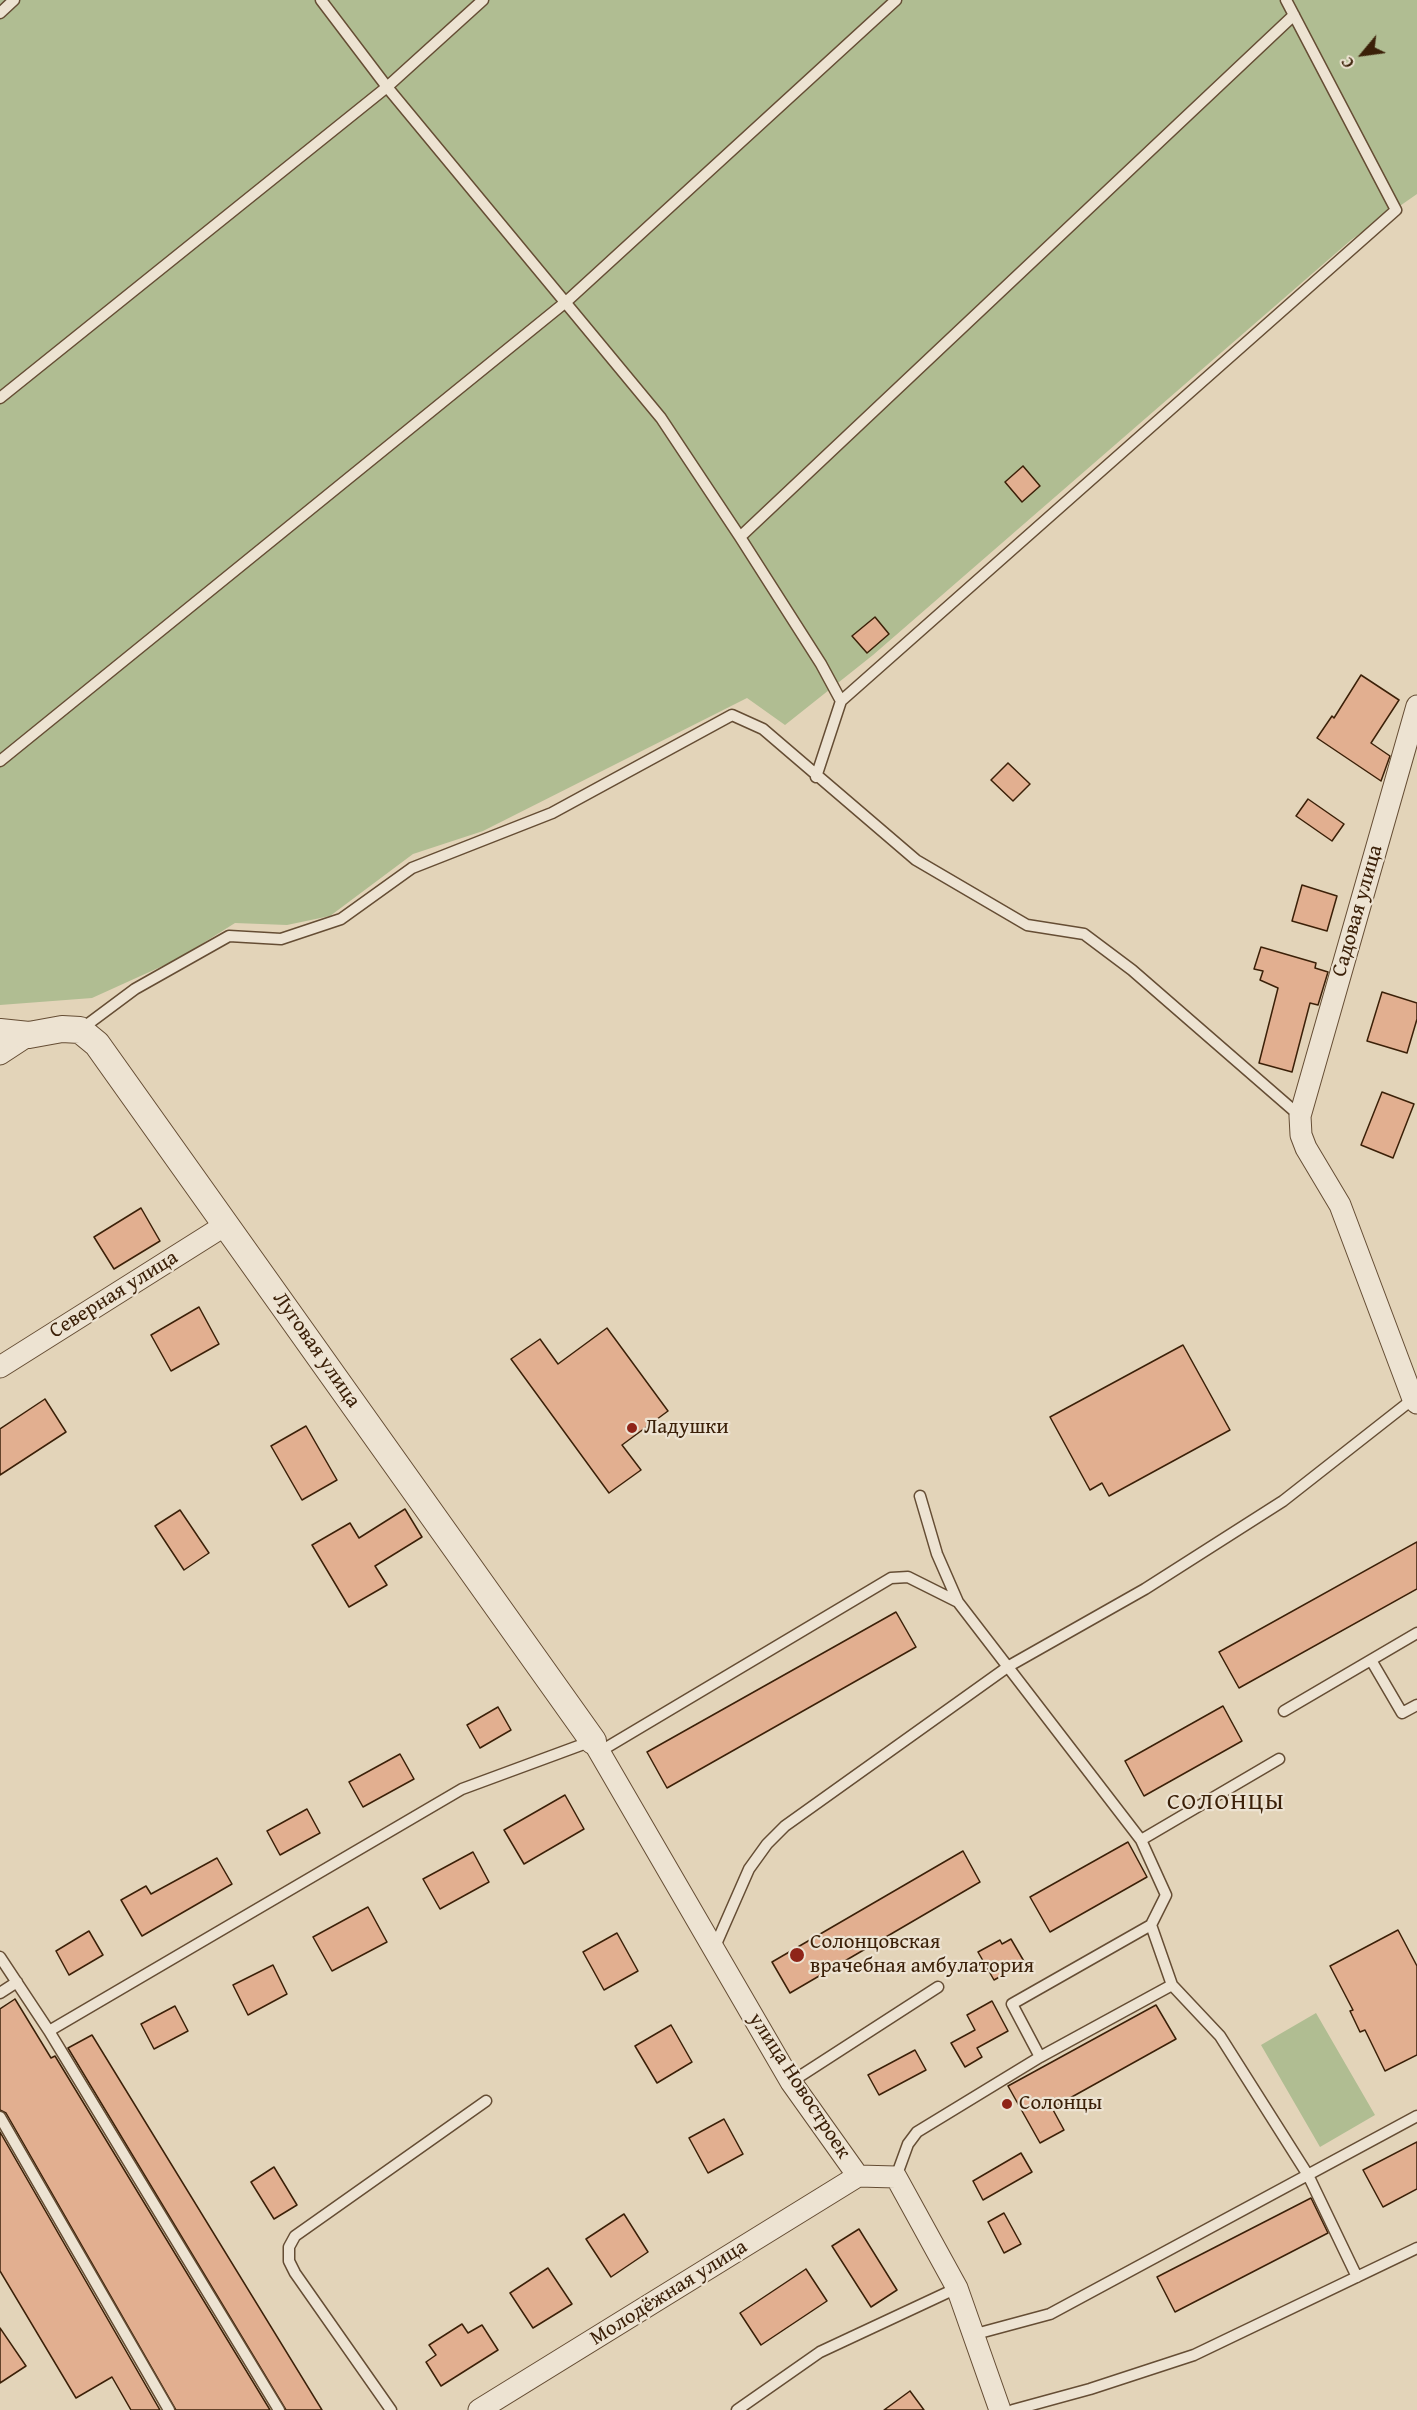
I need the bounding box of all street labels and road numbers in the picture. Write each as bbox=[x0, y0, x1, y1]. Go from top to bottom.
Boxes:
street label: Садовая улица bbox=[1327, 842, 1389, 980]
street label: Северная улица bbox=[45, 1245, 183, 1345]
street label: Луговая улица bbox=[267, 1287, 365, 1413]
street label: улица Новостроек bbox=[742, 2008, 856, 2164]
street label: Молодёжная улица bbox=[586, 2235, 752, 2351]

